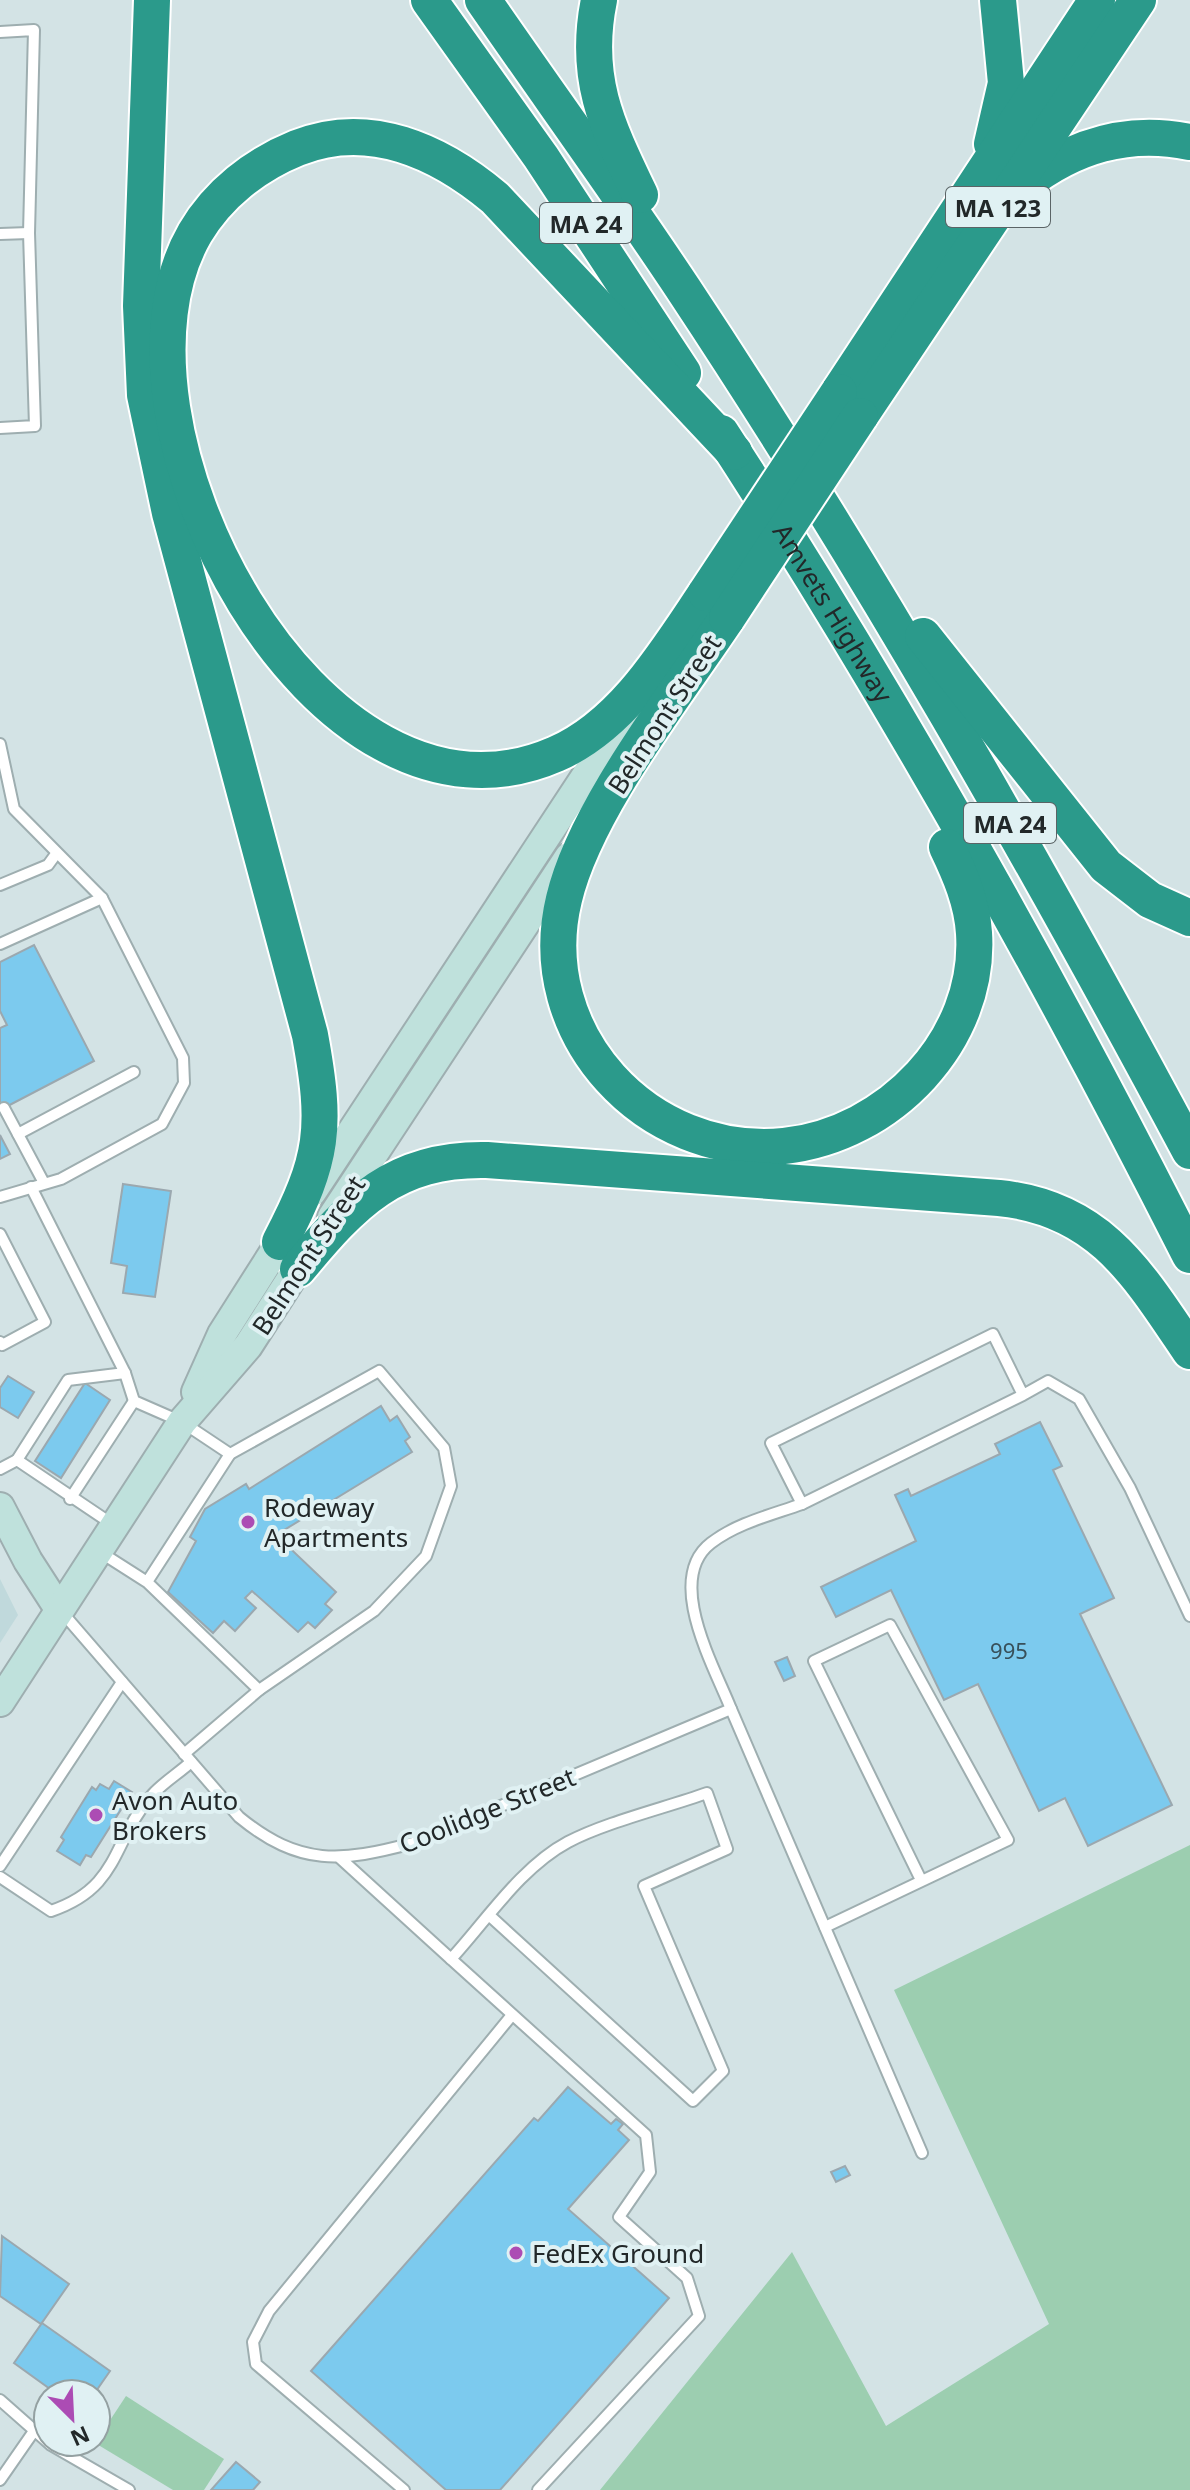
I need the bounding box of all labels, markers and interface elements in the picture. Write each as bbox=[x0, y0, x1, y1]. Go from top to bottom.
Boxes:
road number: MA 123 bbox=[946, 187, 1050, 227]
road number: MA 24 bbox=[540, 203, 632, 243]
street label: Amvets Highway bbox=[765, 516, 902, 710]
street label: Belmont Street bbox=[599, 627, 729, 801]
road number: MA 24 bbox=[964, 803, 1056, 843]
street label: Belmont Street bbox=[243, 1168, 373, 1342]
place label: Rodeway Apartments bbox=[264, 1489, 408, 1555]
marker: Rodeway Apartments bbox=[239, 1513, 257, 1531]
house number: 995 bbox=[990, 1635, 1028, 1665]
street label: Coolidge Street bbox=[393, 1758, 581, 1862]
place label: Avon Auto Brokers bbox=[112, 1782, 238, 1848]
marker: Avon Auto Brokers bbox=[87, 1806, 105, 1824]
place label: FedEx Ground bbox=[532, 2235, 704, 2271]
marker: FedEx Ground bbox=[507, 2244, 525, 2262]
north arrow bbox=[32, 2378, 112, 2458]
text: N bbox=[66, 2420, 95, 2455]

